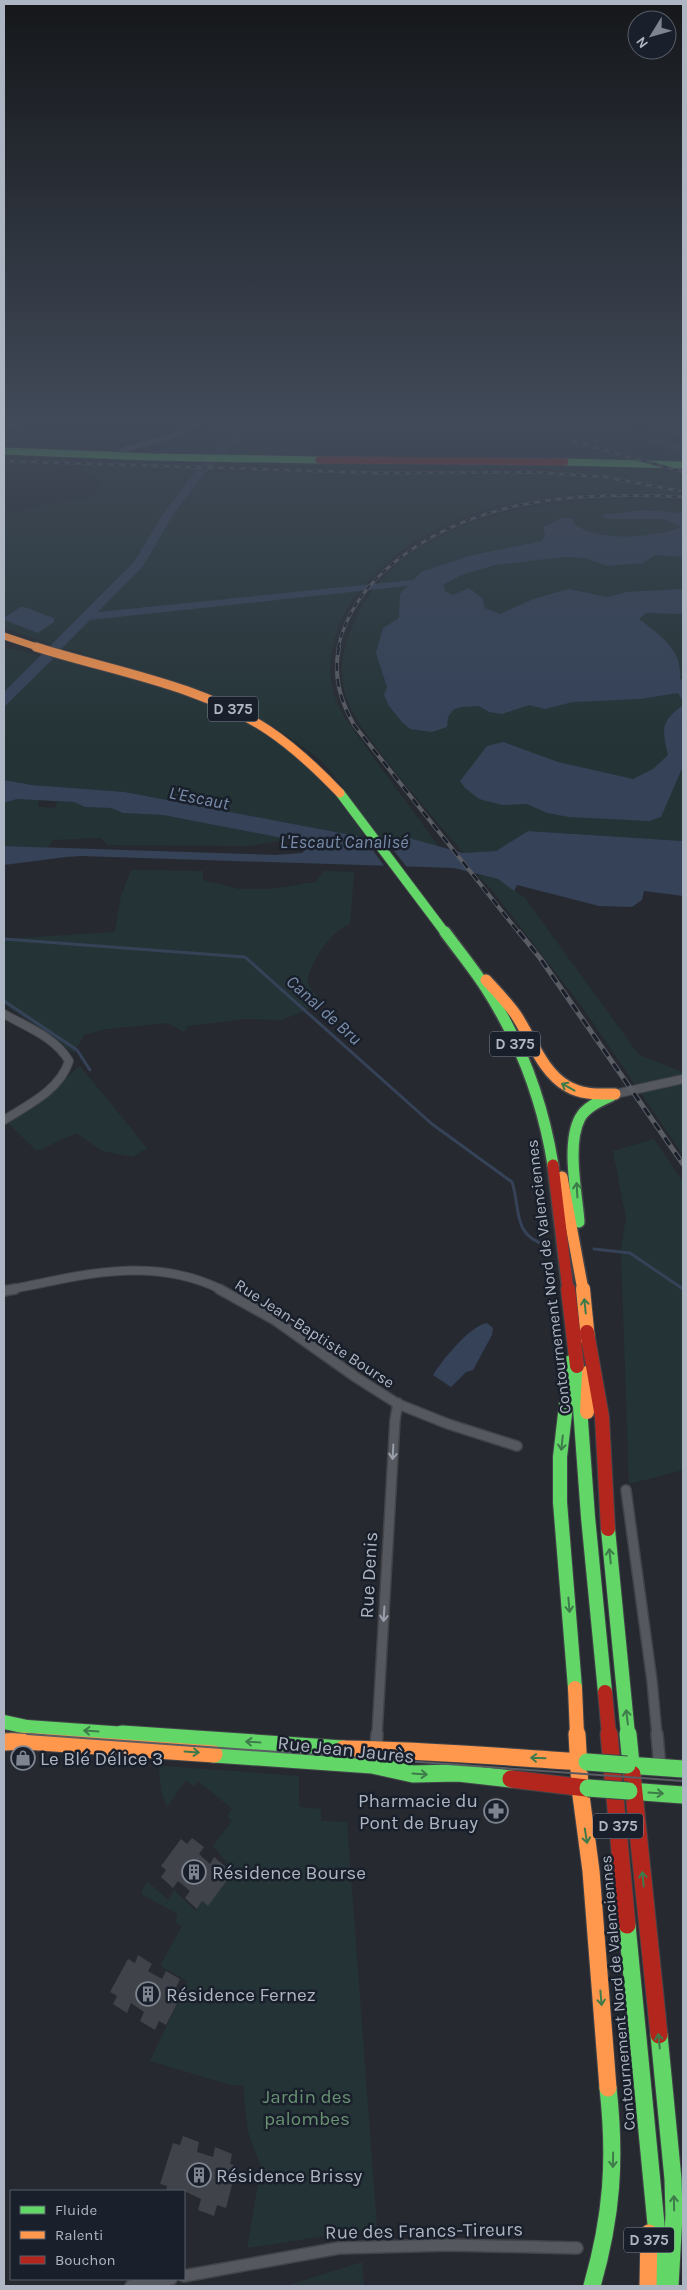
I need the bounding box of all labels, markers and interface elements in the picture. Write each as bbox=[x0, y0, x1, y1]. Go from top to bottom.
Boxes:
north arrow bbox=[627, 10, 677, 60]
text: N bbox=[632, 33, 652, 52]
road number: D 375 bbox=[208, 696, 258, 722]
water label: L'Escaut bbox=[167, 781, 232, 815]
water label: L'Escaut Canalisé bbox=[280, 831, 409, 853]
water label: Canal de Bru bbox=[282, 970, 366, 1050]
road number: D 375 bbox=[490, 1032, 540, 1056]
one-way arrow bbox=[562, 1081, 576, 1091]
street label: Contournement Nord de Valenciennes bbox=[522, 1139, 575, 1415]
one-way arrow bbox=[573, 1182, 582, 1198]
street label: Rue Jean-Baptiste Bourse bbox=[231, 1275, 398, 1392]
one-way arrow bbox=[580, 1298, 590, 1314]
one-way arrow bbox=[557, 1434, 567, 1450]
one-way arrow bbox=[388, 1443, 397, 1459]
street label: Rue Denis bbox=[356, 1531, 382, 1619]
one-way arrow bbox=[606, 1548, 615, 1564]
one-way arrow bbox=[564, 1596, 573, 1612]
one-way arrow bbox=[379, 1606, 388, 1622]
one-way arrow bbox=[622, 1710, 632, 1726]
one-way arrow bbox=[83, 1727, 99, 1736]
street label: Rue Jean Jaurès bbox=[276, 1732, 415, 1768]
one-way arrow bbox=[245, 1738, 261, 1747]
shop icon: Le Blé Délice 3 bbox=[10, 1745, 36, 1771]
place label: Le Blé Délice 3 bbox=[40, 1748, 163, 1770]
one-way arrow bbox=[184, 1748, 200, 1757]
one-way arrow bbox=[530, 1753, 546, 1763]
one-way arrow bbox=[411, 1769, 427, 1779]
one-way arrow bbox=[648, 1788, 664, 1797]
place label: Pharmacie du Pont de Bruay bbox=[358, 1790, 478, 1834]
pharmacy icon: Pharmacie du Pont de Bruay bbox=[483, 1798, 509, 1824]
road number: D 375 bbox=[593, 1814, 643, 1838]
one-way arrow bbox=[582, 1827, 592, 1843]
street label: Contournement Nord de Valenciennes bbox=[596, 1855, 639, 2131]
building icon: Résidence Bourse bbox=[181, 1859, 207, 1885]
place label: Résidence Bourse bbox=[212, 1862, 366, 1884]
one-way arrow bbox=[638, 1871, 647, 1887]
building icon: Résidence Fernez bbox=[135, 1981, 161, 2007]
place label: Résidence Fernez bbox=[166, 1984, 316, 2006]
one-way arrow bbox=[596, 1989, 606, 2005]
one-way arrow bbox=[654, 2033, 664, 2049]
park label: Jardin des palombes bbox=[263, 2086, 351, 2130]
one-way arrow bbox=[608, 2151, 618, 2167]
building icon: Résidence Brissy bbox=[186, 2162, 212, 2188]
place label: Résidence Brissy bbox=[216, 2165, 363, 2187]
legend bbox=[10, 2190, 185, 2280]
one-way arrow bbox=[669, 2195, 679, 2211]
text: Fluide bbox=[55, 2201, 97, 2219]
street label: Rue des Francs-Tireurs bbox=[325, 2218, 523, 2244]
text: Ralenti bbox=[55, 2226, 104, 2244]
road number: D 375 bbox=[624, 2228, 674, 2252]
text: Bouchon bbox=[55, 2251, 116, 2269]

